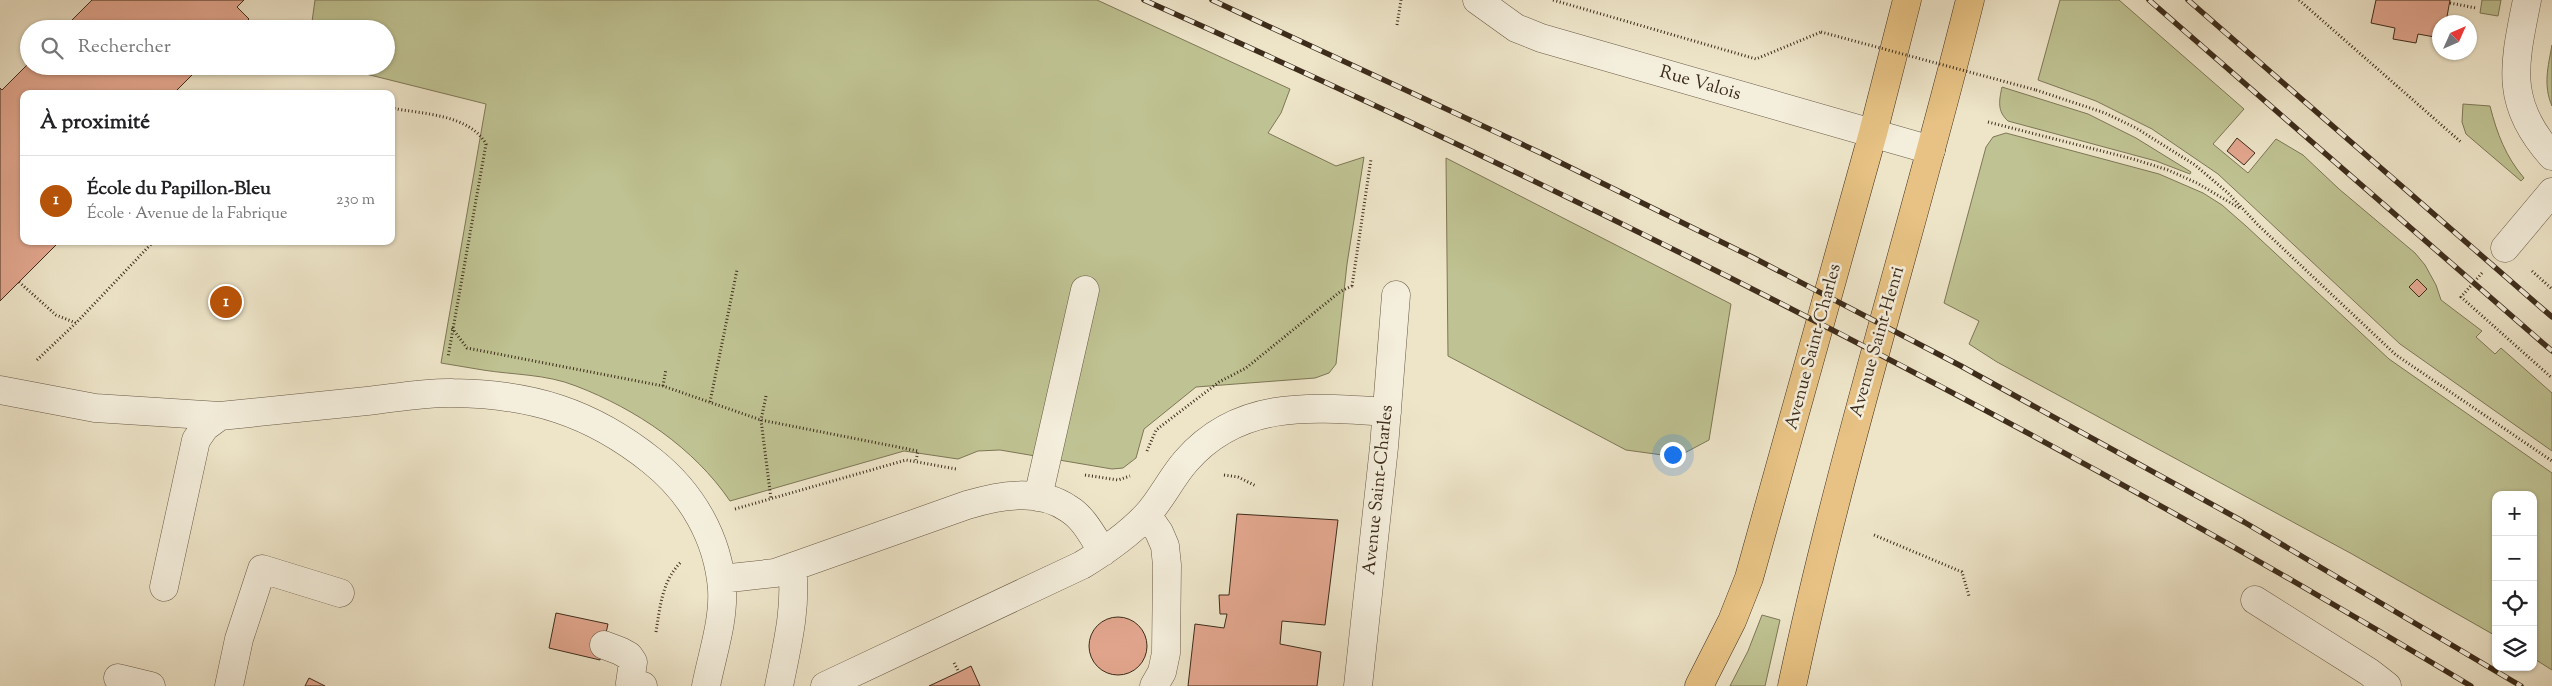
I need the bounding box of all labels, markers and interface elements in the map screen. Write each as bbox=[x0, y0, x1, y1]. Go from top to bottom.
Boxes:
north arrow bbox=[2432, 15, 2477, 60]
search box bbox=[20, 20, 395, 75]
icon: search bbox=[38, 34, 66, 62]
text: Rechercher bbox=[78, 34, 171, 61]
street label: Rue Valois bbox=[1656, 60, 1744, 108]
text: À proximité bbox=[40, 108, 150, 138]
text: École du Papillon-Bleu bbox=[87, 176, 271, 203]
text: 1 bbox=[53, 189, 59, 212]
text: 230 m bbox=[336, 189, 375, 212]
text: École · Avenue de la Fabrique bbox=[87, 203, 288, 226]
street label: Avenue Saint-Charles bbox=[1779, 261, 1849, 433]
street label: Avenue Saint-Henri bbox=[1844, 264, 1912, 420]
pin: 1 bbox=[210, 283, 242, 321]
street label: Avenue Saint-Charles bbox=[1357, 404, 1401, 576]
your location bbox=[1660, 442, 1686, 468]
map controls bbox=[2492, 491, 2537, 671]
button: + bbox=[2492, 491, 2537, 536]
button: − bbox=[2492, 536, 2537, 581]
button: locate bbox=[2492, 581, 2537, 626]
button: layers bbox=[2492, 626, 2537, 671]

